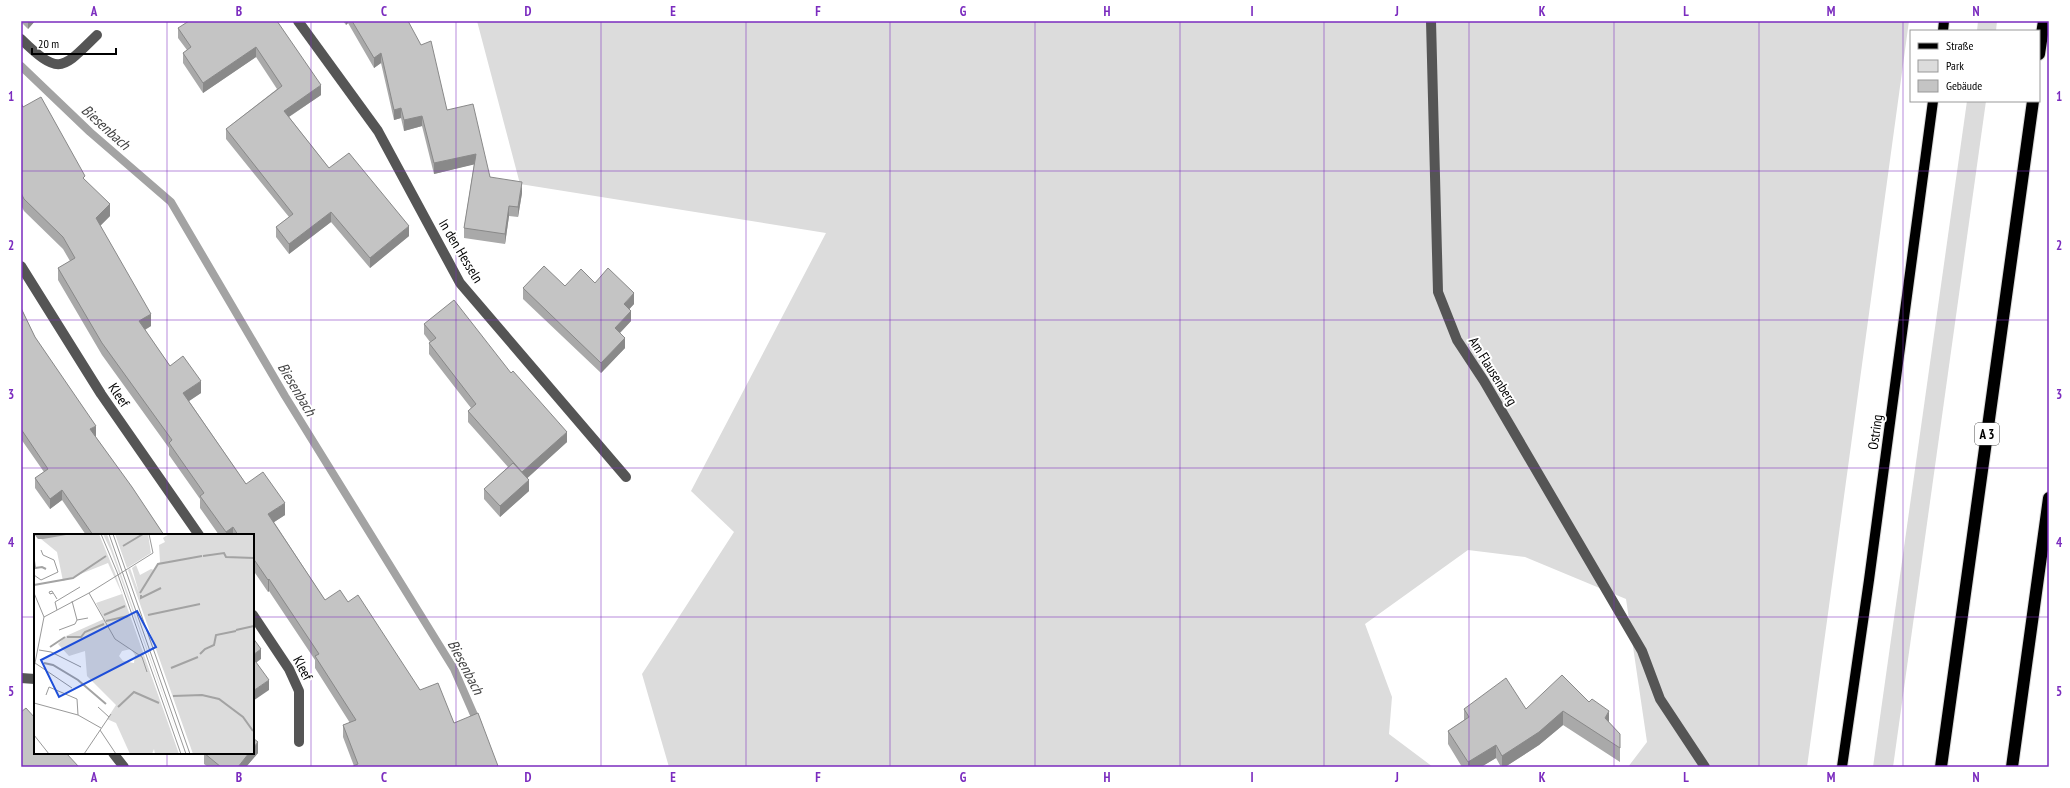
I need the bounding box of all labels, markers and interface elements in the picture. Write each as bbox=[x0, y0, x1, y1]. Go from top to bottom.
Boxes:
text: A bbox=[90, 3, 98, 20]
text: B bbox=[236, 3, 242, 20]
text: C bbox=[381, 3, 387, 20]
text: D bbox=[525, 3, 532, 20]
text: E bbox=[670, 3, 676, 20]
text: F bbox=[815, 3, 821, 20]
text: G bbox=[960, 3, 967, 20]
text: H bbox=[1104, 3, 1111, 20]
text: I bbox=[1250, 3, 1254, 20]
text: J bbox=[1394, 3, 1399, 20]
text: K bbox=[1539, 3, 1546, 20]
text: L bbox=[1683, 3, 1689, 20]
text: M bbox=[1827, 3, 1836, 20]
text: N bbox=[1972, 3, 1980, 20]
scale bar bbox=[32, 30, 116, 56]
legend bbox=[1910, 30, 2040, 102]
text: 20 m bbox=[38, 36, 59, 51]
text: Straße bbox=[1946, 38, 1973, 53]
text: Park bbox=[1946, 58, 1964, 73]
text: Gebäude bbox=[1946, 78, 1982, 93]
text: 1 bbox=[8, 88, 14, 105]
text: 1 bbox=[2056, 88, 2062, 105]
water label: Biesenbach bbox=[78, 100, 135, 155]
street label: In den Hesseln bbox=[435, 216, 487, 286]
text: 2 bbox=[8, 237, 14, 254]
text: 2 bbox=[2056, 237, 2062, 254]
street label: Am Flausenberg bbox=[1465, 333, 1521, 409]
water label: Biesenbach bbox=[274, 359, 321, 420]
street label: Kleef bbox=[104, 380, 134, 411]
text: 3 bbox=[8, 386, 14, 403]
text: 3 bbox=[2056, 386, 2062, 403]
street label: Ostring bbox=[1864, 413, 1886, 451]
road number: A 3 bbox=[1975, 423, 1999, 445]
text: 4 bbox=[8, 534, 15, 551]
inset map bbox=[34, 534, 254, 754]
text: 4 bbox=[2056, 534, 2063, 551]
water label: Biesenbach bbox=[444, 637, 489, 699]
street label: Kleef bbox=[289, 653, 317, 684]
text: 5 bbox=[8, 683, 14, 700]
text: 5 bbox=[2056, 683, 2062, 700]
text: A bbox=[90, 769, 98, 786]
text: B bbox=[236, 769, 242, 786]
text: C bbox=[381, 769, 387, 786]
text: D bbox=[525, 769, 532, 786]
text: E bbox=[670, 769, 676, 786]
text: F bbox=[815, 769, 821, 786]
text: G bbox=[960, 769, 967, 786]
text: H bbox=[1104, 769, 1111, 786]
text: I bbox=[1250, 769, 1254, 786]
text: J bbox=[1394, 769, 1399, 786]
text: K bbox=[1539, 769, 1546, 786]
text: L bbox=[1683, 769, 1689, 786]
text: M bbox=[1827, 769, 1836, 786]
text: N bbox=[1972, 769, 1980, 786]

